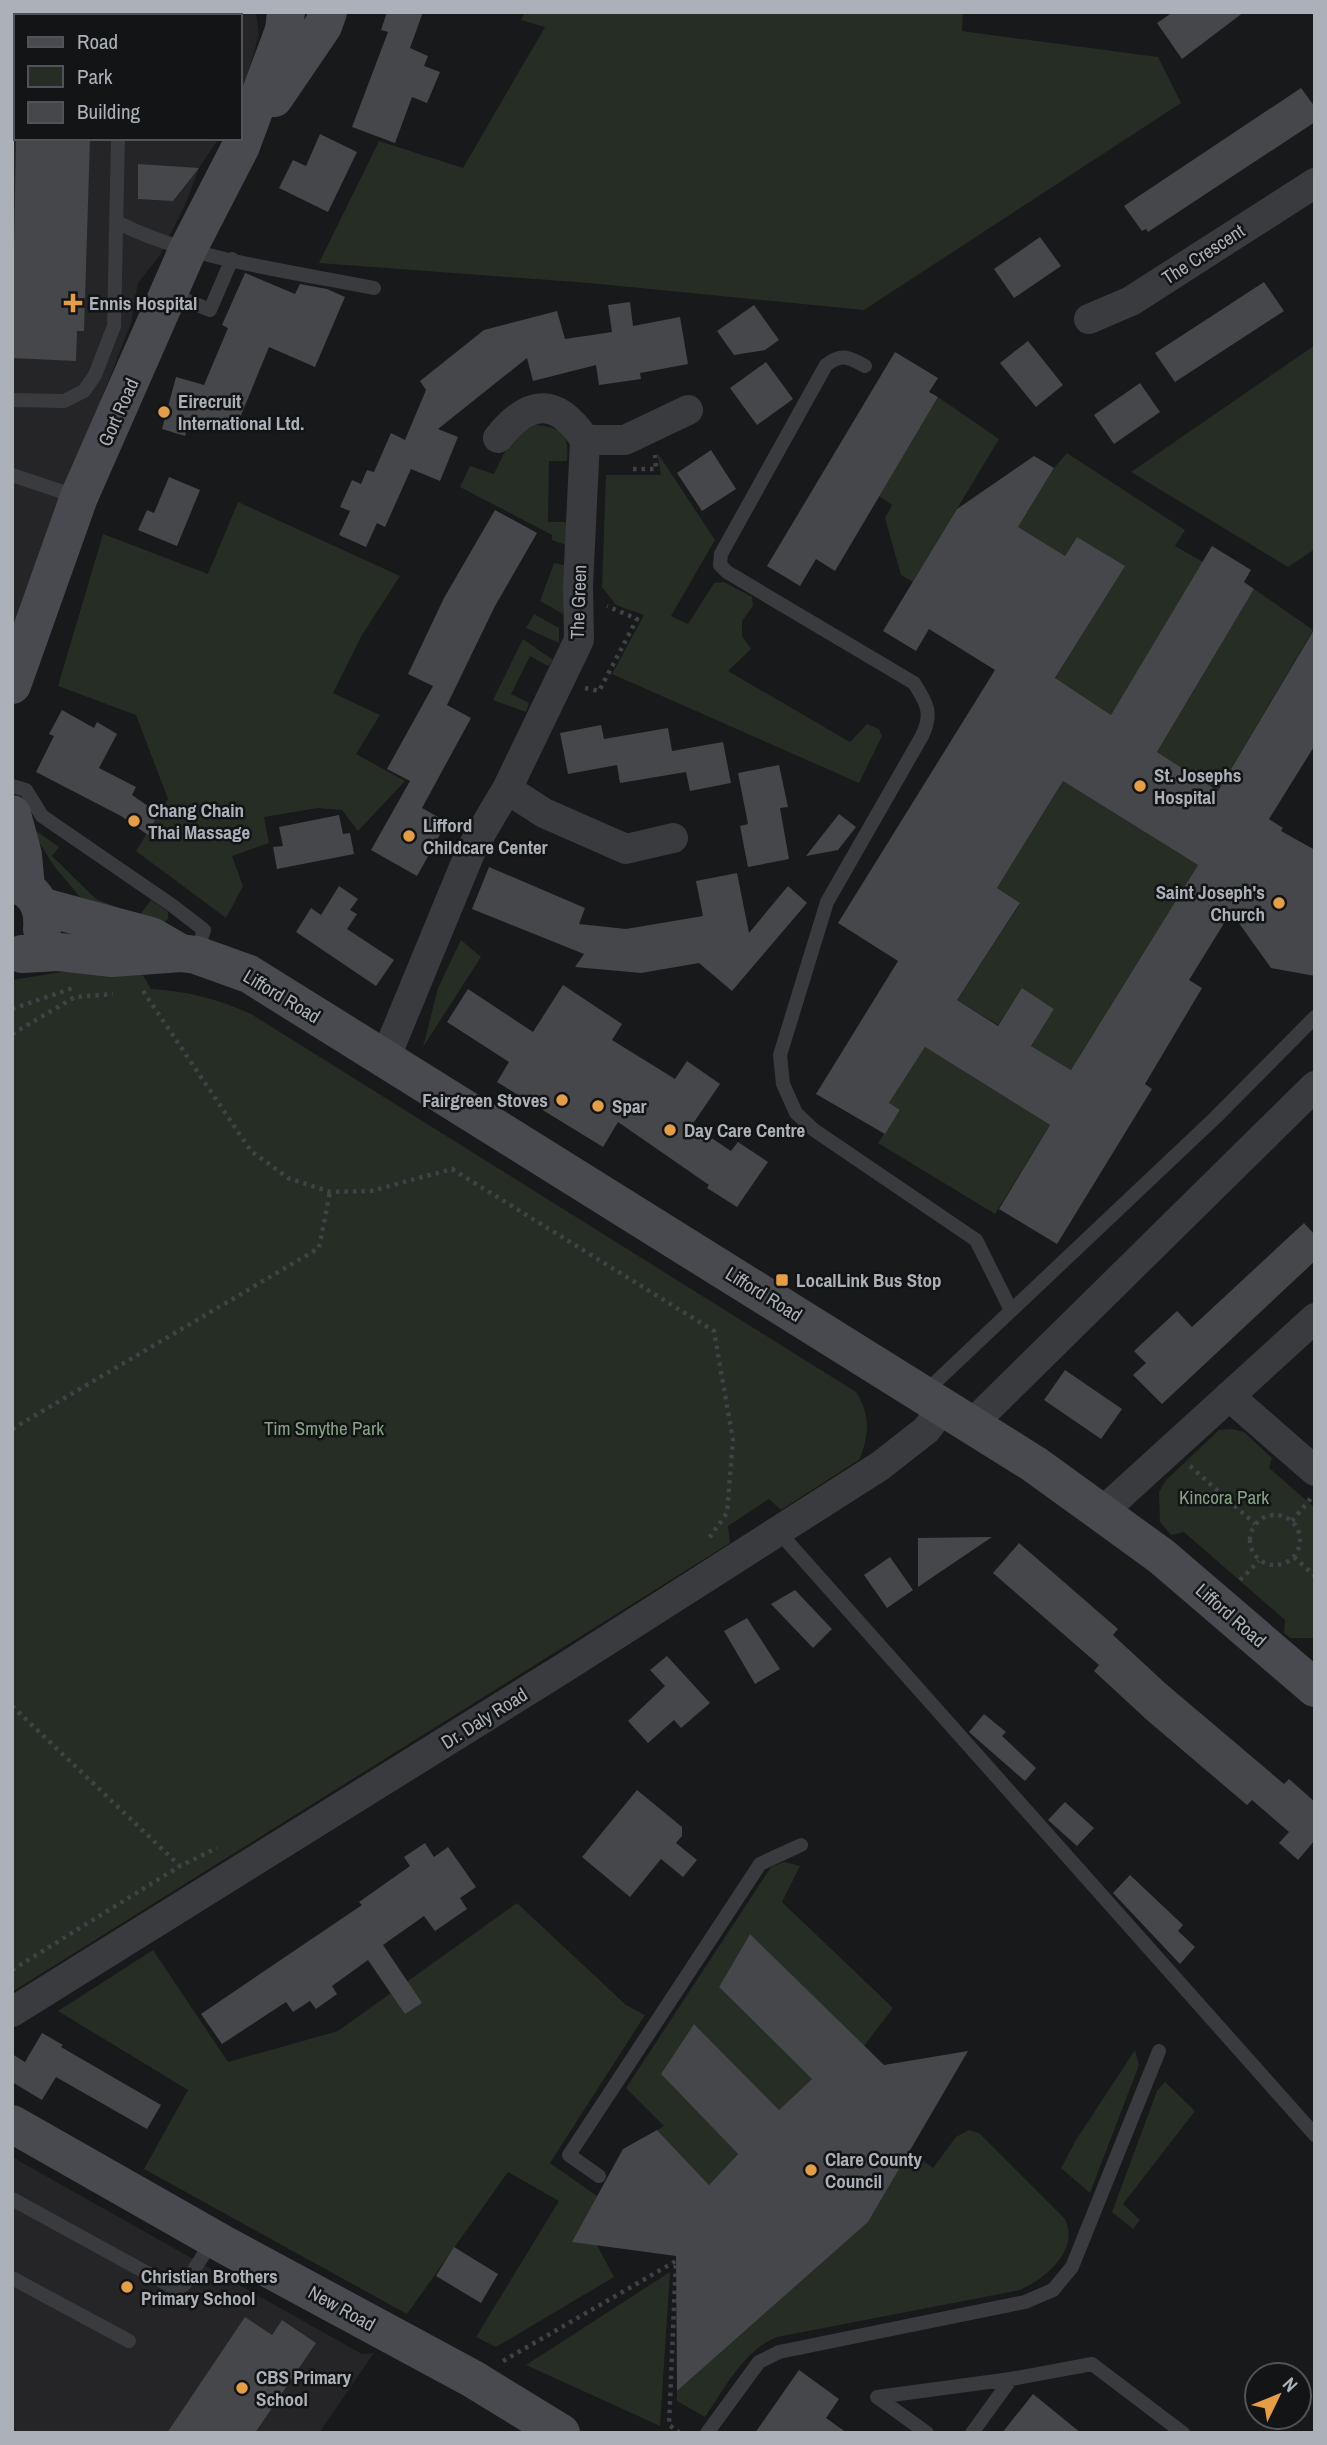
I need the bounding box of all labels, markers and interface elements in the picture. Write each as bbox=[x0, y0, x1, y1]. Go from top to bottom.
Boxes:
legend bbox=[14, 14, 242, 140]
text: Road bbox=[77, 27, 118, 56]
text: Park bbox=[77, 62, 113, 91]
text: Building bbox=[77, 97, 141, 126]
street label: The Crescent bbox=[1157, 217, 1250, 290]
place label: Ennis Hospital bbox=[89, 290, 197, 316]
marker: Ennis Hospital bbox=[63, 293, 83, 313]
street label: Gort Road bbox=[92, 374, 144, 450]
place label: Eirecruit International Ltd. bbox=[178, 388, 304, 436]
marker: Eirecruit International Ltd. bbox=[156, 404, 172, 420]
street label: The Green bbox=[564, 564, 592, 640]
place label: St. Josephs Hospital bbox=[1154, 762, 1241, 810]
marker: St. Josephs Hospital bbox=[1132, 778, 1148, 794]
place label: Chang Chain Thai Massage bbox=[148, 797, 251, 845]
place label: Lifford Childcare Center bbox=[423, 812, 548, 860]
marker: Chang Chain Thai Massage bbox=[126, 813, 142, 829]
marker: Lifford Childcare Center bbox=[401, 828, 417, 844]
place label: Saint Joseph's Church bbox=[1156, 879, 1265, 927]
marker: Saint Joseph's Church bbox=[1271, 895, 1287, 911]
street label: Lifford Road bbox=[239, 963, 325, 1029]
place label: Fairgreen Stoves bbox=[422, 1087, 548, 1113]
marker: Fairgreen Stoves bbox=[554, 1092, 570, 1108]
place label: Spar bbox=[612, 1093, 647, 1119]
marker: Spar bbox=[590, 1098, 606, 1114]
place label: Day Care Centre bbox=[684, 1117, 806, 1143]
marker: Day Care Centre bbox=[662, 1122, 678, 1138]
street label: Lifford Road bbox=[721, 1260, 807, 1328]
place label: LocalLink Bus Stop bbox=[796, 1267, 941, 1293]
marker: LocalLink Bus Stop bbox=[774, 1272, 790, 1288]
park label: Tim Smythe Park bbox=[264, 1415, 384, 1441]
park label: Kincora Park bbox=[1179, 1484, 1269, 1510]
street label: Lifford Road bbox=[1190, 1577, 1272, 1653]
street label: Dr. Daly Road bbox=[436, 1681, 532, 1755]
place label: Clare County Council bbox=[825, 2146, 922, 2194]
marker: Clare County Council bbox=[803, 2162, 819, 2178]
place label: Christian Brothers Primary School bbox=[141, 2263, 278, 2311]
marker: Christian Brothers Primary School bbox=[119, 2279, 135, 2295]
street label: New Road bbox=[304, 2279, 380, 2337]
north arrow bbox=[1243, 2361, 1313, 2431]
place label: CBS Primary School bbox=[256, 2364, 352, 2412]
text: N bbox=[1277, 2371, 1304, 2397]
marker: CBS Primary School bbox=[234, 2380, 250, 2396]

